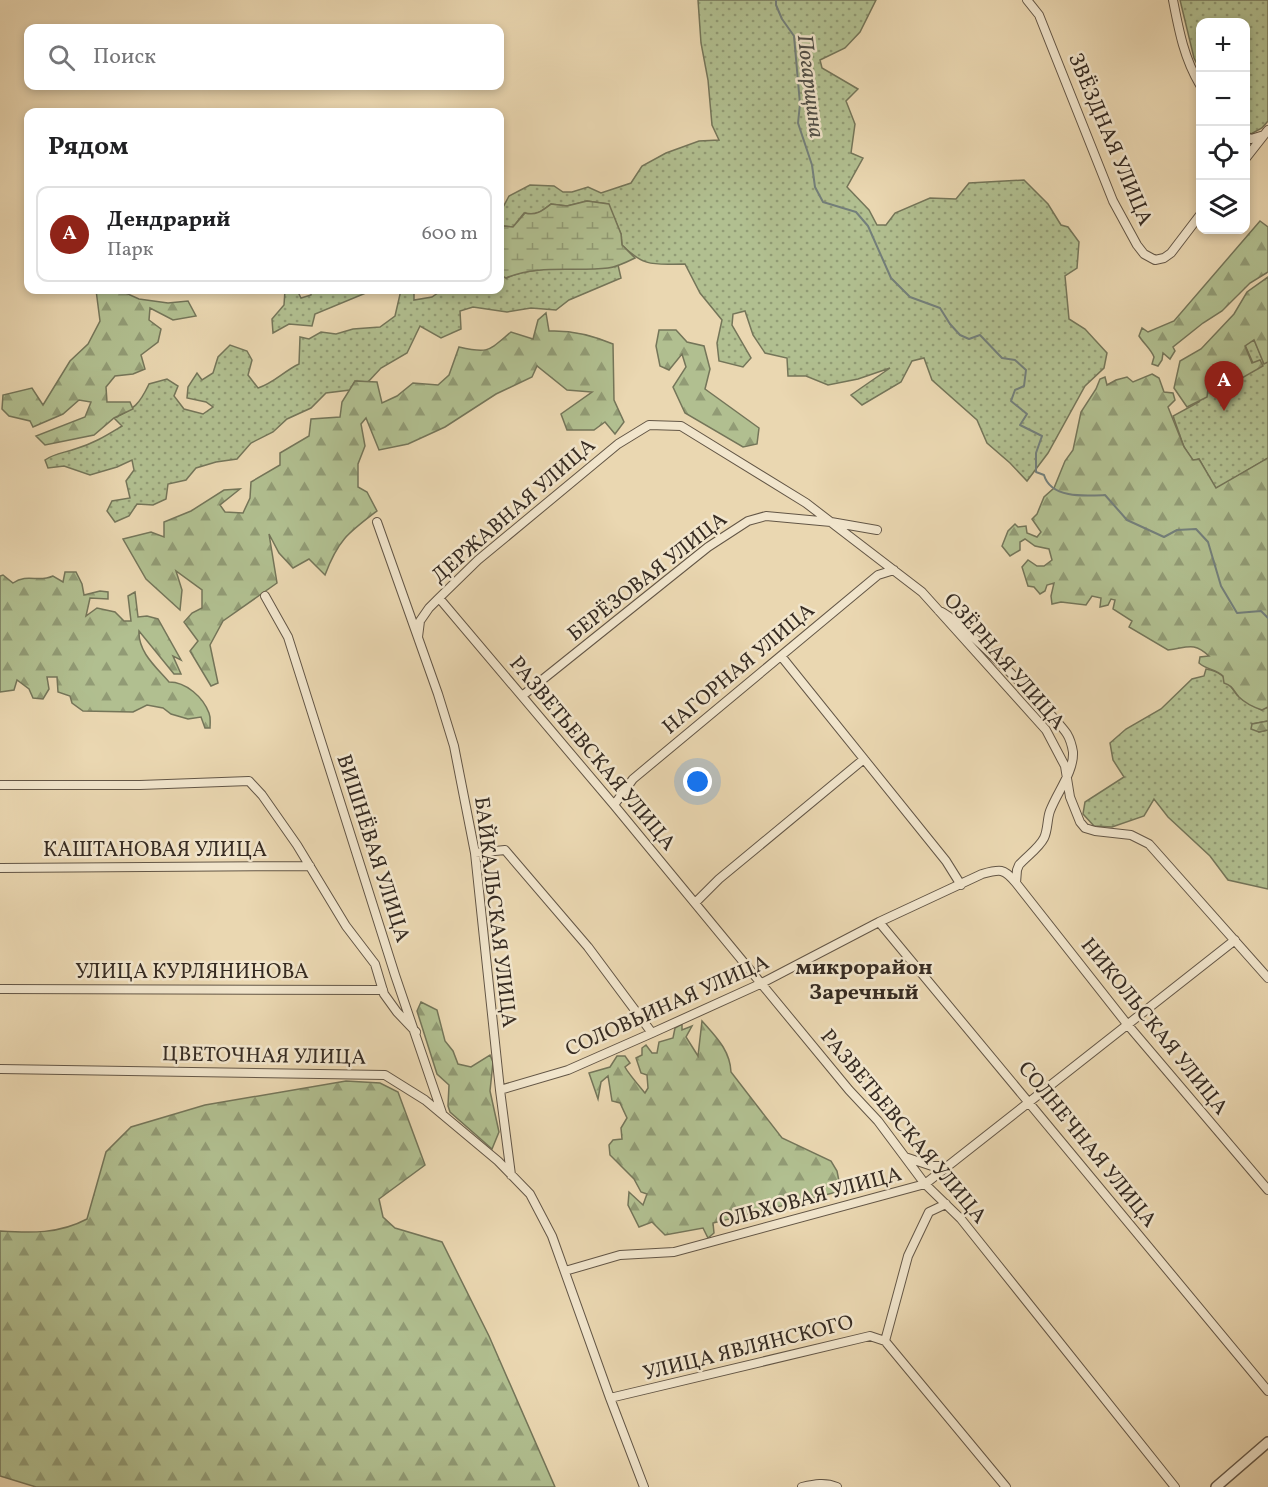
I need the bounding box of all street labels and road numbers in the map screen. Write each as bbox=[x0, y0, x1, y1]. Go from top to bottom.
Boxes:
street label: ЗВЁЗДНАЯ УЛИЦА bbox=[1060, 49, 1159, 231]
street label: ДЕРЖАВНАЯ УЛИЦА bbox=[426, 432, 602, 591]
street label: БЕРЁЗОВАЯ УЛИЦА bbox=[562, 506, 734, 649]
street label: ОЗЁРНАЯ УЛИЦА bbox=[936, 587, 1072, 737]
street label: НАГОРНАЯ УЛИЦА bbox=[657, 597, 821, 742]
street label: РАЗВЕТЬЕВСКАЯ УЛИЦА bbox=[502, 650, 682, 858]
street label: ВИШНЁВАЯ УЛИЦА bbox=[328, 751, 417, 946]
street label: БАЙКАЛЬСКАЯ УЛИЦА bbox=[466, 795, 523, 1029]
street label: КАШТАНОВАЯ УЛИЦА bbox=[43, 836, 267, 865]
street label: НИКОЛЬСКАЯ УЛИЦА bbox=[1073, 932, 1235, 1122]
street label: СОЛОВЬИНАЯ УЛИЦА bbox=[561, 948, 774, 1064]
street label: УЛИЦА КУРЛЯНИНОВА bbox=[75, 958, 309, 987]
street label: РАЗВЕТЬЕВСКАЯ УЛИЦА bbox=[813, 1023, 993, 1231]
street label: ЦВЕТОЧНАЯ УЛИЦА bbox=[161, 1040, 367, 1073]
street label: СОЛНЕЧНАЯ УЛИЦА bbox=[1011, 1056, 1163, 1234]
street label: ОЛЬХОВАЯ УЛИЦА bbox=[716, 1160, 905, 1237]
street label: УЛИЦА ЯВЛЯНСКОГО bbox=[640, 1308, 857, 1389]

